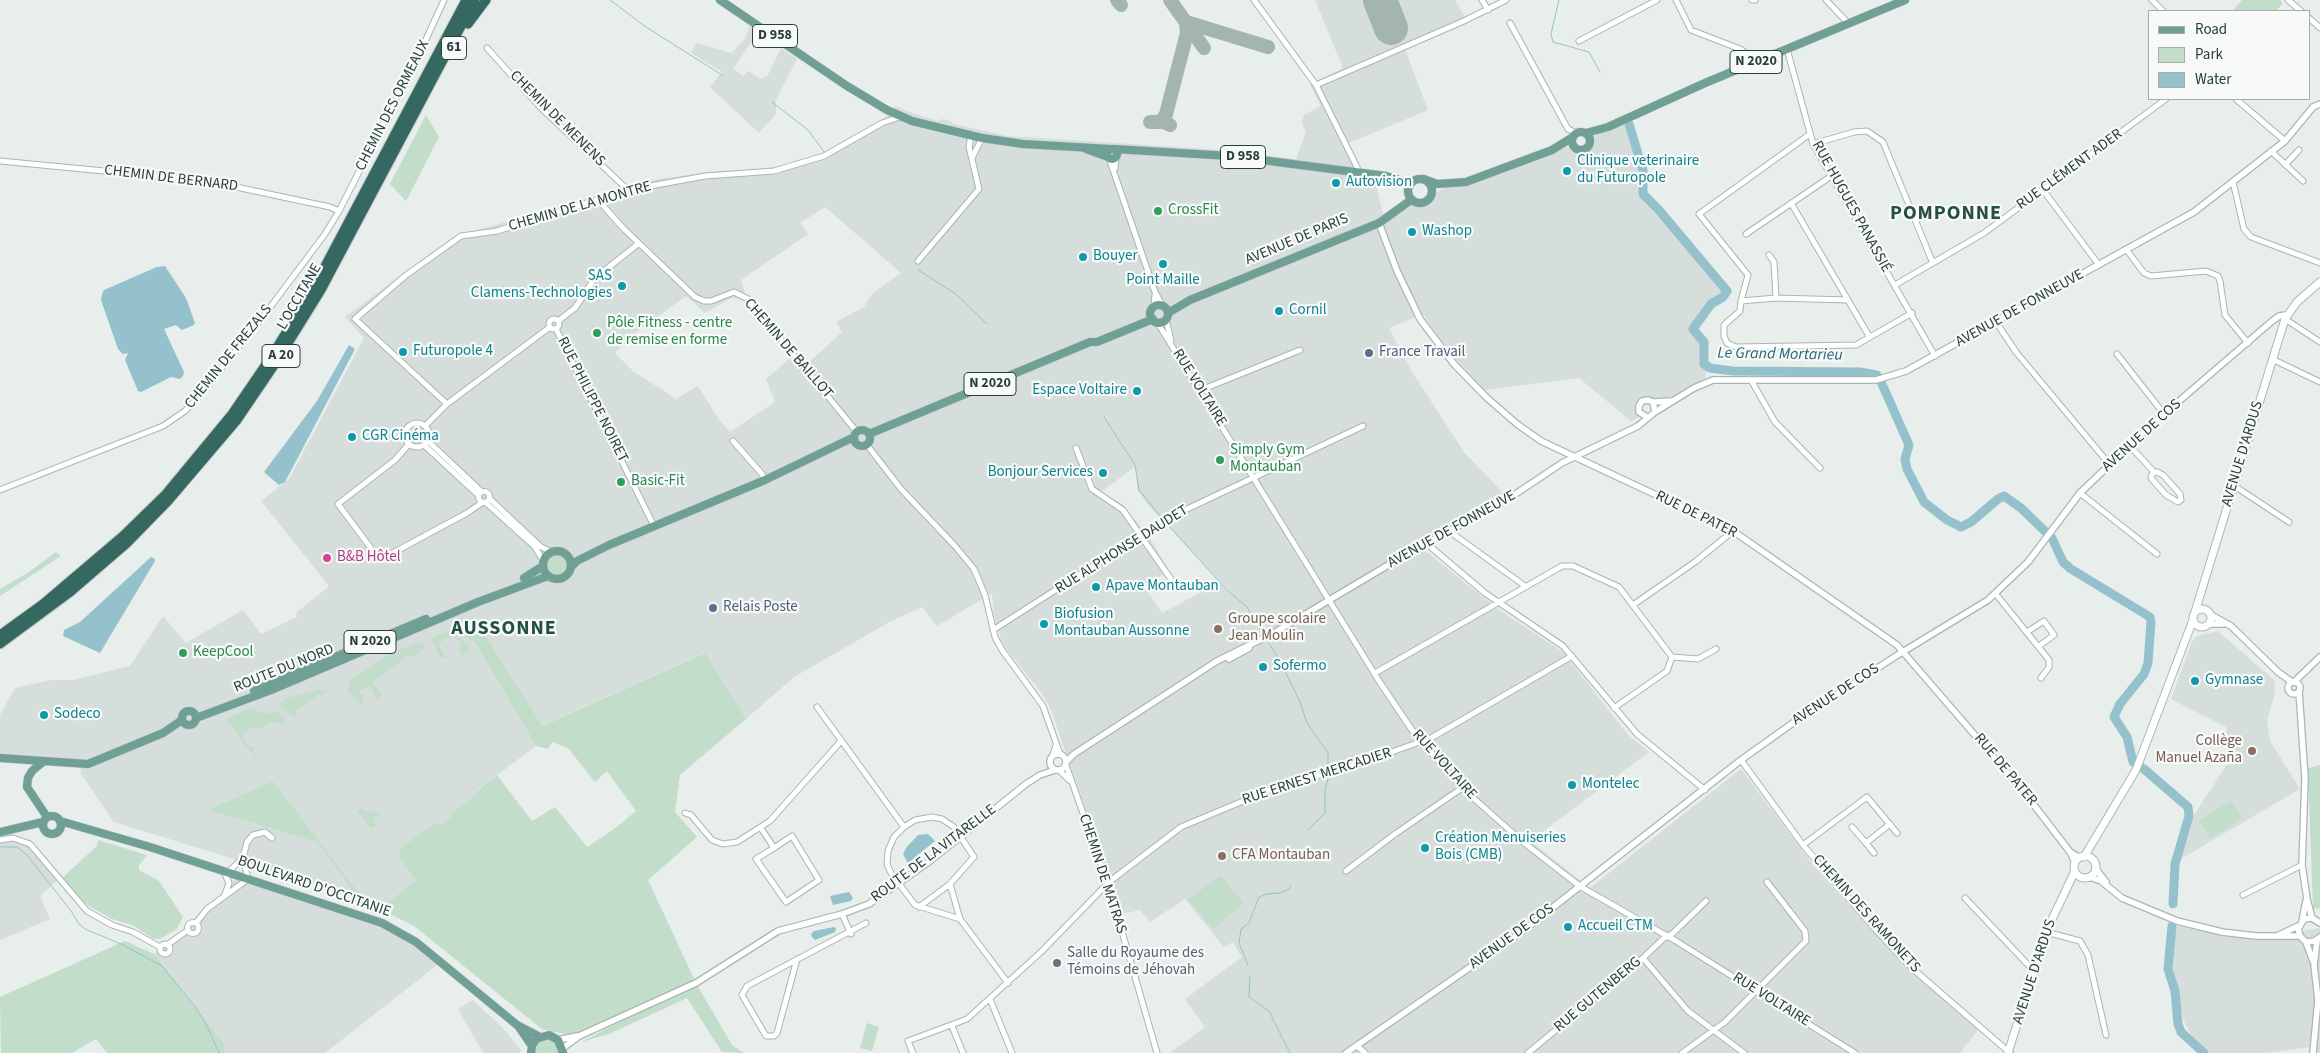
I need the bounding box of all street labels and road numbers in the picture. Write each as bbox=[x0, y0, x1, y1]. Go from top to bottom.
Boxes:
road number: D 958 bbox=[752, 24, 798, 48]
road number: 61 bbox=[442, 36, 466, 59]
street label: CHEMIN DES ORMEAUX bbox=[352, 38, 434, 174]
road number: N 2020 bbox=[1730, 51, 1782, 74]
street label: CHEMIN DE MENENS bbox=[505, 67, 609, 171]
street label: RUE CLÉMENT ADER bbox=[2014, 126, 2126, 214]
street label: RUE HUGUES PANASSIÉ bbox=[1807, 138, 1895, 276]
road number: D 958 bbox=[1220, 146, 1266, 168]
street label: CHEMIN DE BERNARD bbox=[103, 162, 239, 196]
street label: CHEMIN DE LA MONTRE bbox=[507, 178, 653, 236]
street label: AVENUE DE PARIS bbox=[1243, 210, 1351, 270]
street label: L'OCCITANE bbox=[274, 261, 326, 333]
street label: AVENUE DE FONNEUVE bbox=[1953, 266, 2087, 352]
street label: CHEMIN DE BAILLOT bbox=[740, 295, 836, 403]
street label: CHEMIN DE FREZALS bbox=[181, 301, 277, 413]
street label: RUE PHILIPPE NOIRET bbox=[553, 334, 631, 466]
road number: A 20 bbox=[262, 344, 300, 368]
street label: RUE VOLTAIRE bbox=[1168, 346, 1230, 430]
road number: N 2020 bbox=[964, 372, 1016, 396]
street label: AVENUE DE COS bbox=[2099, 396, 2185, 476]
street label: AVENUE D'ARDUS bbox=[2218, 399, 2268, 509]
street label: AVENUE DE FONNEUVE bbox=[1385, 487, 1519, 573]
street label: RUE DE PATER bbox=[1652, 487, 1740, 543]
street label: RUE ALPHONSE DAUDET bbox=[1052, 502, 1192, 598]
road number: N 2020 bbox=[344, 630, 396, 654]
street label: ROUTE DU NORD bbox=[231, 641, 337, 697]
street label: AVENUE DE COS bbox=[1789, 660, 1883, 730]
street label: RUE VOLTAIRE bbox=[1408, 726, 1480, 804]
street label: RUE DE PATER bbox=[1970, 730, 2040, 810]
street label: RUE ERNEST MERCADIER bbox=[1240, 744, 1394, 810]
street label: ROUTE DE LA VITARELLE bbox=[868, 801, 1000, 907]
street label: CHEMIN DE MATRAS bbox=[1074, 812, 1130, 936]
street label: CHEMIN DES RAMONETS bbox=[1808, 851, 1924, 977]
street label: BOULEVARD D'OCCITANIE bbox=[235, 852, 393, 922]
street label: AVENUE DE COS bbox=[1466, 900, 1558, 974]
street label: AVENUE D'ARDUS bbox=[2010, 917, 2060, 1027]
street label: RUE GUTENBERG bbox=[1551, 953, 1645, 1037]
street label: RUE VOLTAIRE bbox=[1729, 969, 1813, 1031]

